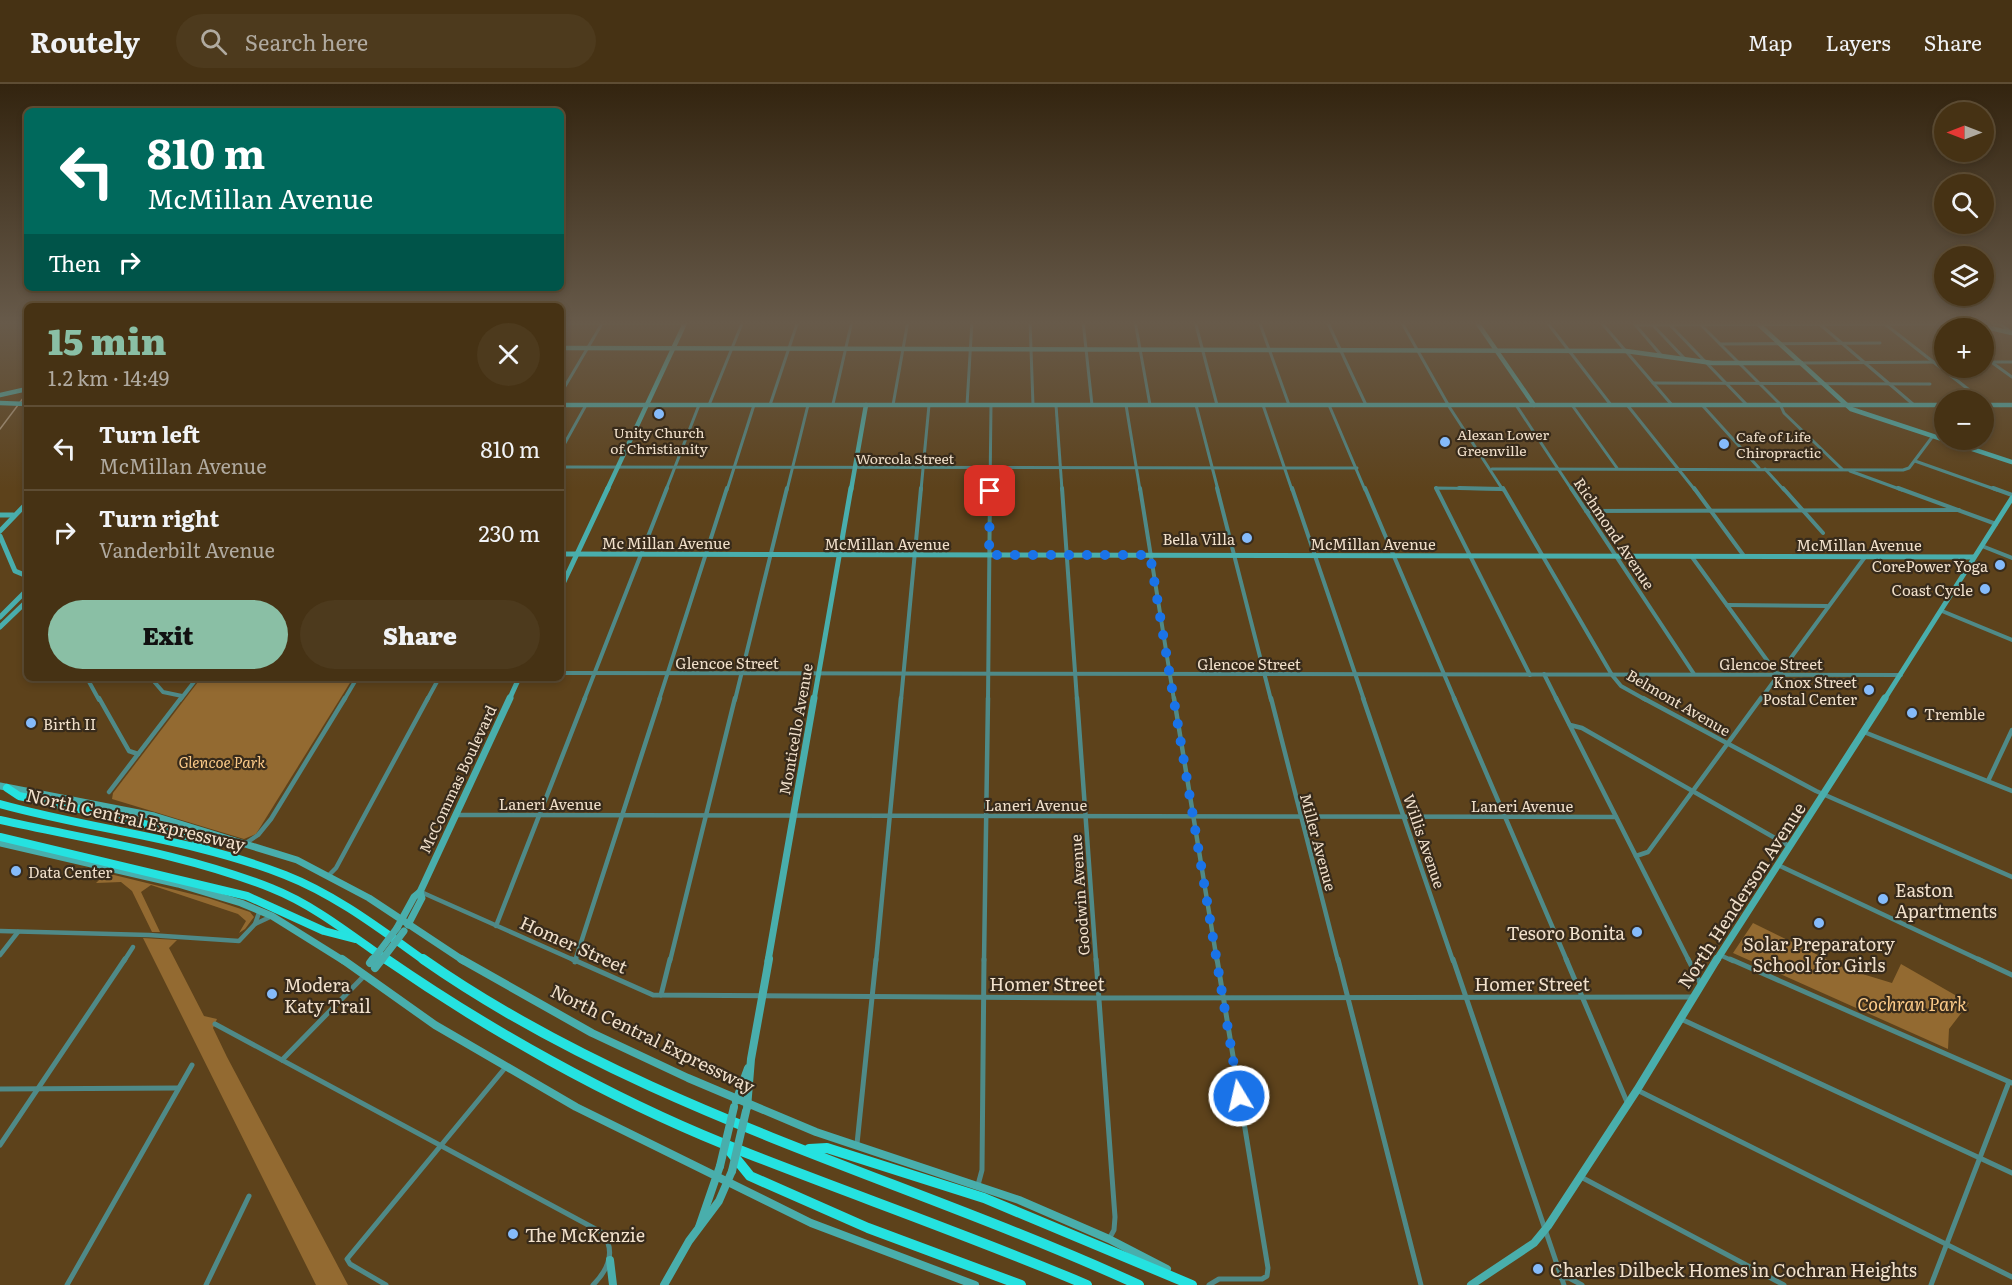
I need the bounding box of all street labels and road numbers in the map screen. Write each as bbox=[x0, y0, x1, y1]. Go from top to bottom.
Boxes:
street label: Worcola Street bbox=[856, 448, 955, 468]
street label: Richmond Avenue bbox=[1569, 472, 1661, 594]
street label: Mc Millan Avenue bbox=[602, 531, 731, 554]
street label: McMillan Avenue bbox=[824, 532, 950, 555]
street label: McMillan Avenue bbox=[1310, 532, 1436, 555]
street label: McMillan Avenue bbox=[1796, 533, 1922, 556]
street label: Glencoe Street bbox=[675, 651, 779, 674]
street label: Glencoe Street bbox=[1197, 652, 1301, 675]
street label: Glencoe Street bbox=[1719, 652, 1823, 675]
street label: Monticello Avenue bbox=[772, 661, 818, 797]
street label: Belmont Avenue bbox=[1623, 663, 1735, 741]
street label: McCommas Boulevard bbox=[412, 701, 502, 857]
street label: North Central Expressway bbox=[24, 781, 249, 858]
street label: Miller Avenue bbox=[1295, 791, 1343, 894]
street label: Willis Avenue bbox=[1398, 791, 1452, 892]
street label: Laneri Avenue bbox=[499, 792, 602, 815]
street label: Laneri Avenue bbox=[985, 793, 1088, 816]
street label: Laneri Avenue bbox=[1471, 794, 1574, 817]
street label: North Henderson Avenue bbox=[1670, 796, 1812, 994]
street label: Goodwin Avenue bbox=[1063, 833, 1095, 956]
street label: Homer Street bbox=[516, 908, 633, 980]
street label: Homer Street bbox=[989, 970, 1105, 997]
street label: Homer Street bbox=[1474, 970, 1590, 997]
street label: North Central Expressway bbox=[546, 977, 760, 1100]

